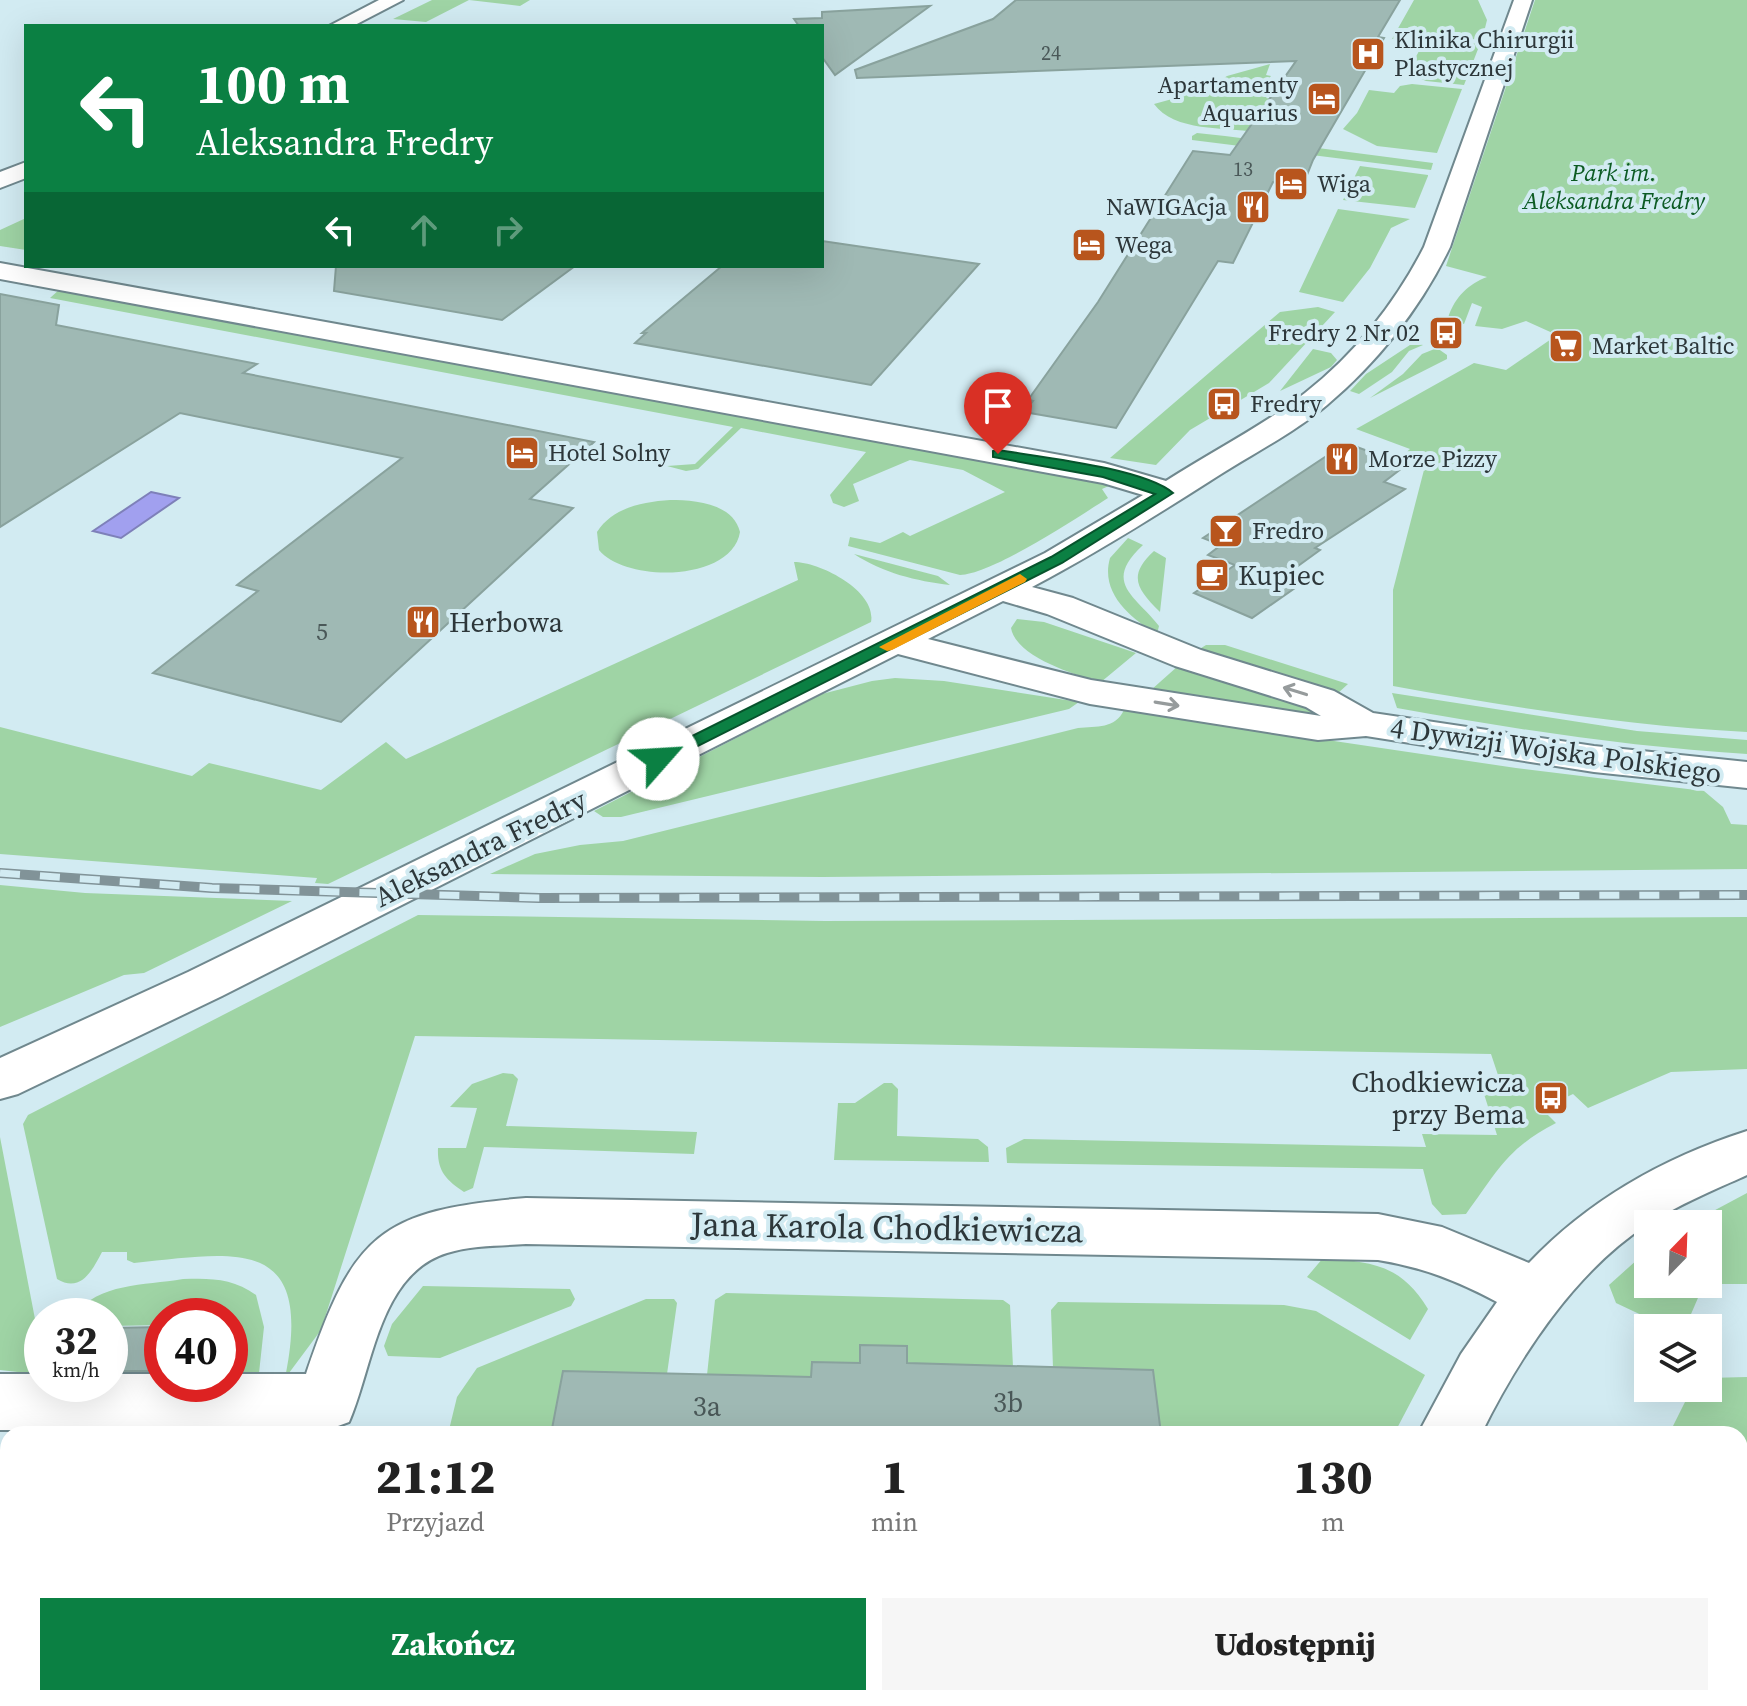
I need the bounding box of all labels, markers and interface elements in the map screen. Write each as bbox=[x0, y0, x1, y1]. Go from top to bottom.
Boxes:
place label: Klinika Chirurgii Plastycznej bbox=[1394, 23, 1574, 84]
hospital icon: Klinika Chirurgii Plastycznej bbox=[1349, 35, 1387, 73]
house number: 24 bbox=[1041, 39, 1061, 67]
text: 100 m bbox=[196, 45, 350, 122]
icon: left bbox=[64, 56, 168, 160]
place label: Apartamenty Aquarius bbox=[1158, 68, 1299, 129]
hotel icon: Apartamenty Aquarius bbox=[1305, 80, 1343, 118]
text: Aleksandra Fredry bbox=[196, 118, 493, 167]
house number: 13 bbox=[1233, 155, 1253, 183]
park label: Park im. Aleksandra Fredry bbox=[1521, 156, 1705, 217]
hotel icon: Wiga bbox=[1272, 165, 1310, 203]
place label: Wiga bbox=[1317, 167, 1372, 200]
restaurant icon: NaWIGAcja bbox=[1234, 188, 1272, 226]
place label: NaWIGAcja bbox=[1106, 190, 1228, 223]
icon: left bbox=[318, 208, 362, 252]
icon: ahead bbox=[402, 208, 446, 252]
icon: right bbox=[486, 208, 530, 252]
hotel icon: Wega bbox=[1070, 226, 1108, 264]
place label: Wega bbox=[1115, 228, 1174, 261]
bus stop icon: Fredry 2 Nr 02 bbox=[1427, 314, 1465, 352]
place label: Fredry 2 Nr 02 bbox=[1268, 316, 1420, 349]
supermarket icon: Market Baltic bbox=[1547, 327, 1585, 365]
place label: Market Baltic bbox=[1592, 329, 1735, 362]
pin bbox=[964, 372, 1032, 454]
icon: arrive bbox=[976, 384, 1020, 428]
bus stop icon: Fredry bbox=[1205, 385, 1243, 423]
place label: Fredry bbox=[1250, 387, 1323, 420]
hotel icon: Hotel Solny bbox=[503, 434, 541, 472]
place label: Hotel Solny bbox=[548, 436, 671, 469]
restaurant icon: Morze Pizzy bbox=[1323, 440, 1361, 478]
place label: Morze Pizzy bbox=[1368, 442, 1498, 475]
bar icon: Fredro bbox=[1207, 512, 1245, 550]
place label: Fredro bbox=[1252, 514, 1324, 547]
cafe icon: Kupiec bbox=[1193, 556, 1231, 594]
place label: Kupiec bbox=[1238, 556, 1325, 594]
restaurant icon: Herbowa bbox=[404, 603, 442, 641]
place label: Herbowa bbox=[449, 603, 564, 641]
house number: 5 bbox=[316, 615, 328, 648]
one-way arrow bbox=[1283, 683, 1308, 698]
one-way arrow bbox=[1154, 697, 1179, 712]
street label: 4 Dywizji Wojska Polskiego bbox=[1388, 708, 1724, 792]
position arrow bbox=[616, 717, 700, 801]
street label: Aleksandra Fredry bbox=[368, 780, 593, 916]
place label: Chodkiewicza przy Bema bbox=[1351, 1063, 1526, 1133]
bus stop icon: Chodkiewicza przy Bema bbox=[1532, 1079, 1570, 1117]
street label: Jana Karola Chodkiewicza bbox=[689, 1201, 1084, 1253]
north arrow bbox=[1634, 1210, 1722, 1298]
map controls bbox=[1634, 1210, 1722, 1402]
speed limit sign: 40 bbox=[144, 1298, 248, 1402]
text: 32 bbox=[54, 1313, 98, 1367]
button: layers bbox=[1634, 1314, 1722, 1402]
text: km/h bbox=[52, 1356, 100, 1384]
house number: 3b bbox=[993, 1383, 1023, 1421]
house number: 3a bbox=[693, 1387, 722, 1425]
text: 21:12 bbox=[375, 1443, 496, 1509]
text: 1 bbox=[881, 1443, 908, 1509]
text: 130 bbox=[1293, 1443, 1373, 1509]
text: Przyjazd bbox=[386, 1504, 485, 1540]
text: min bbox=[871, 1504, 918, 1540]
text: m bbox=[1321, 1504, 1345, 1540]
button: Zakończ bbox=[40, 1598, 866, 1690]
button: Udostępnij bbox=[882, 1598, 1708, 1690]

